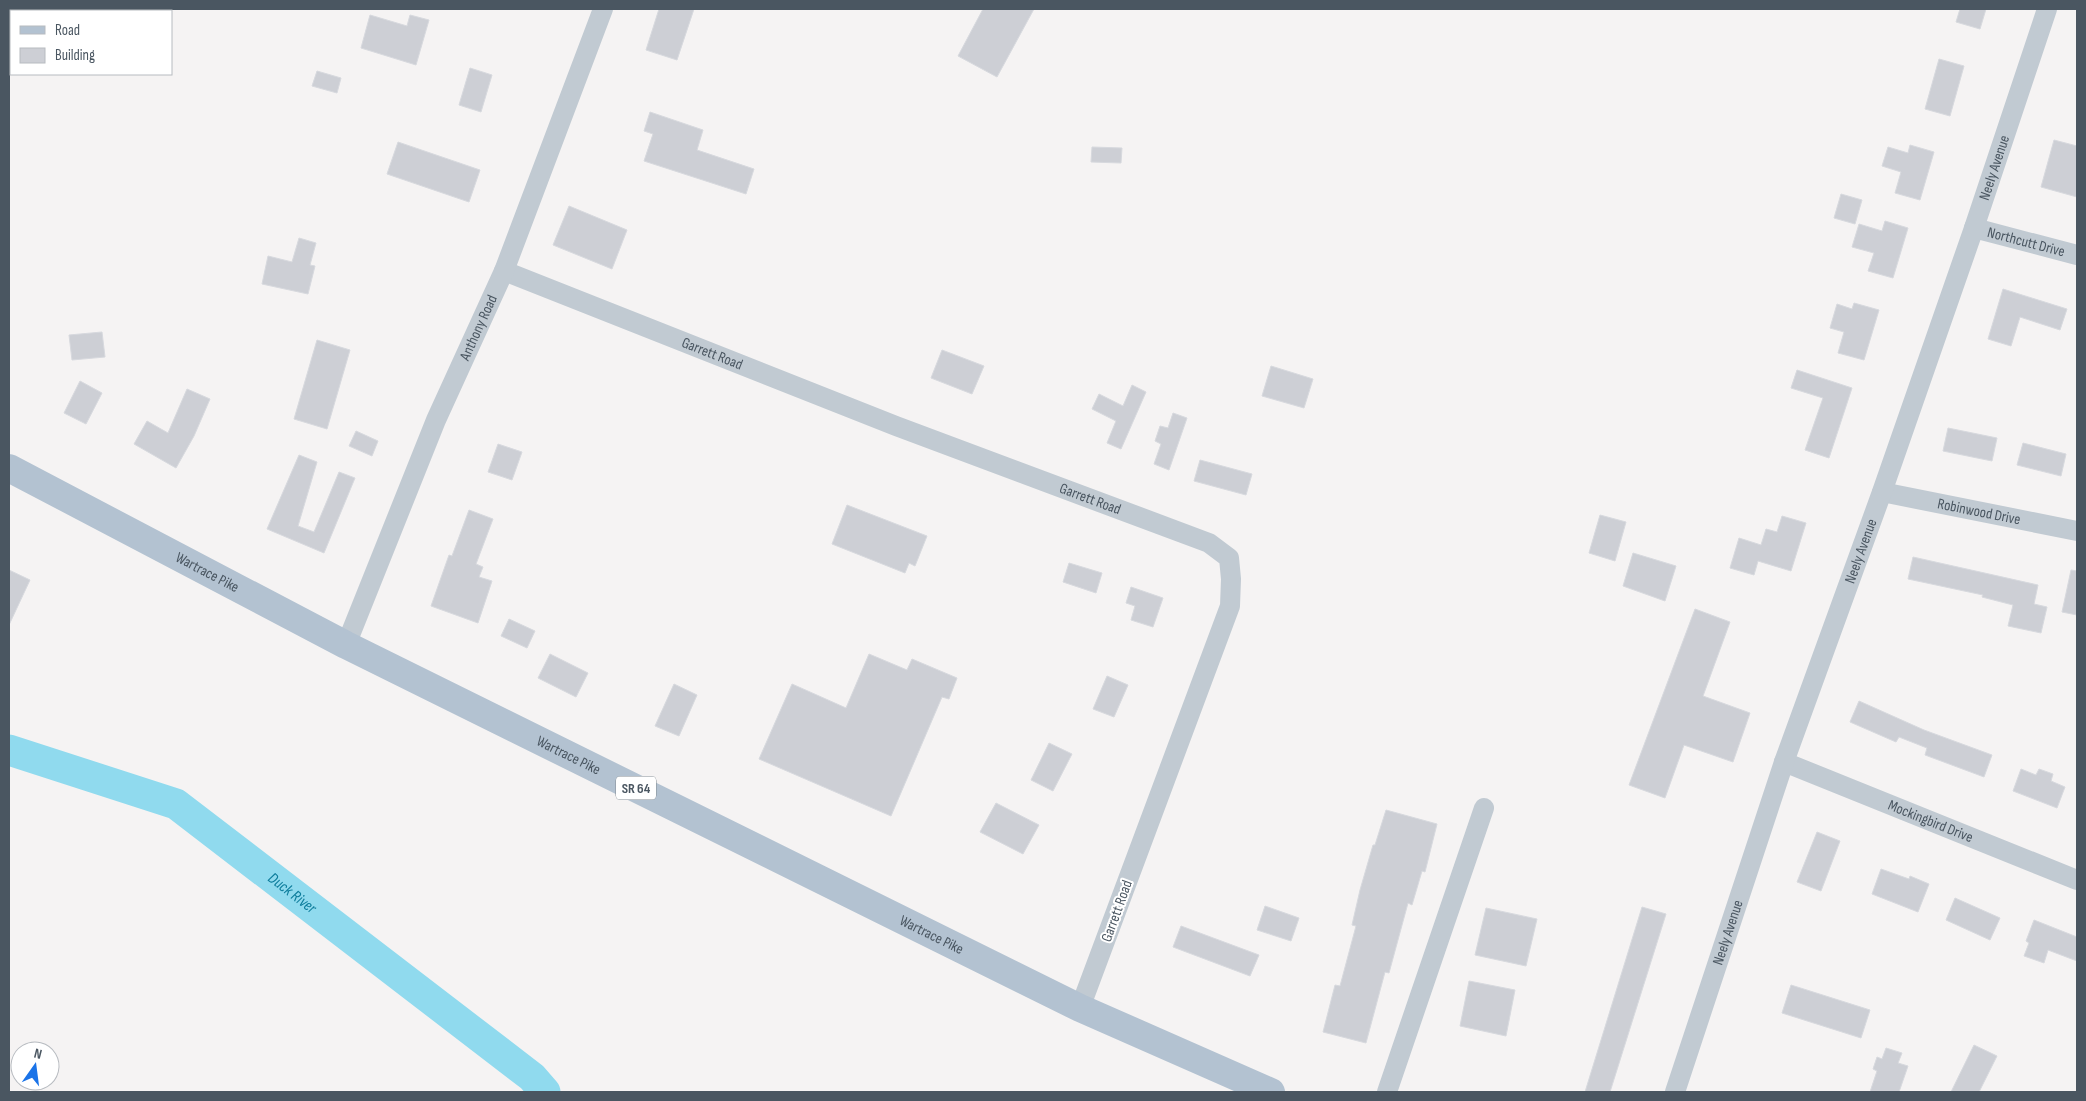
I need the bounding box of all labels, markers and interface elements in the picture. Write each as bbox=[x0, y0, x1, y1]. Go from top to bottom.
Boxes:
legend bbox=[10, 10, 172, 75]
text: Road bbox=[55, 21, 80, 40]
text: Building bbox=[55, 46, 95, 65]
street label: Neely Avenue bbox=[1974, 133, 2014, 203]
street label: Northcutt Drive bbox=[1985, 222, 2067, 261]
street label: Anthony Road bbox=[455, 292, 501, 364]
street label: Garrett Road bbox=[679, 333, 746, 374]
street label: Garrett Road bbox=[1057, 479, 1124, 519]
street label: Robinwood Drive bbox=[1936, 494, 2022, 529]
street label: Neely Avenue bbox=[1840, 516, 1881, 586]
street label: Wartrace Pike bbox=[172, 548, 242, 597]
street label: Wartrace Pike bbox=[533, 731, 604, 779]
road number: SR 64 bbox=[616, 776, 656, 800]
street label: Mockingbird Drive bbox=[1885, 795, 1976, 847]
water label: Duck River bbox=[264, 869, 321, 918]
street label: Garrett Road bbox=[1097, 878, 1137, 944]
street label: Neely Avenue bbox=[1708, 897, 1747, 967]
street label: Wartrace Pike bbox=[896, 911, 967, 958]
north arrow bbox=[10, 1041, 60, 1091]
text: N bbox=[32, 1045, 44, 1063]

